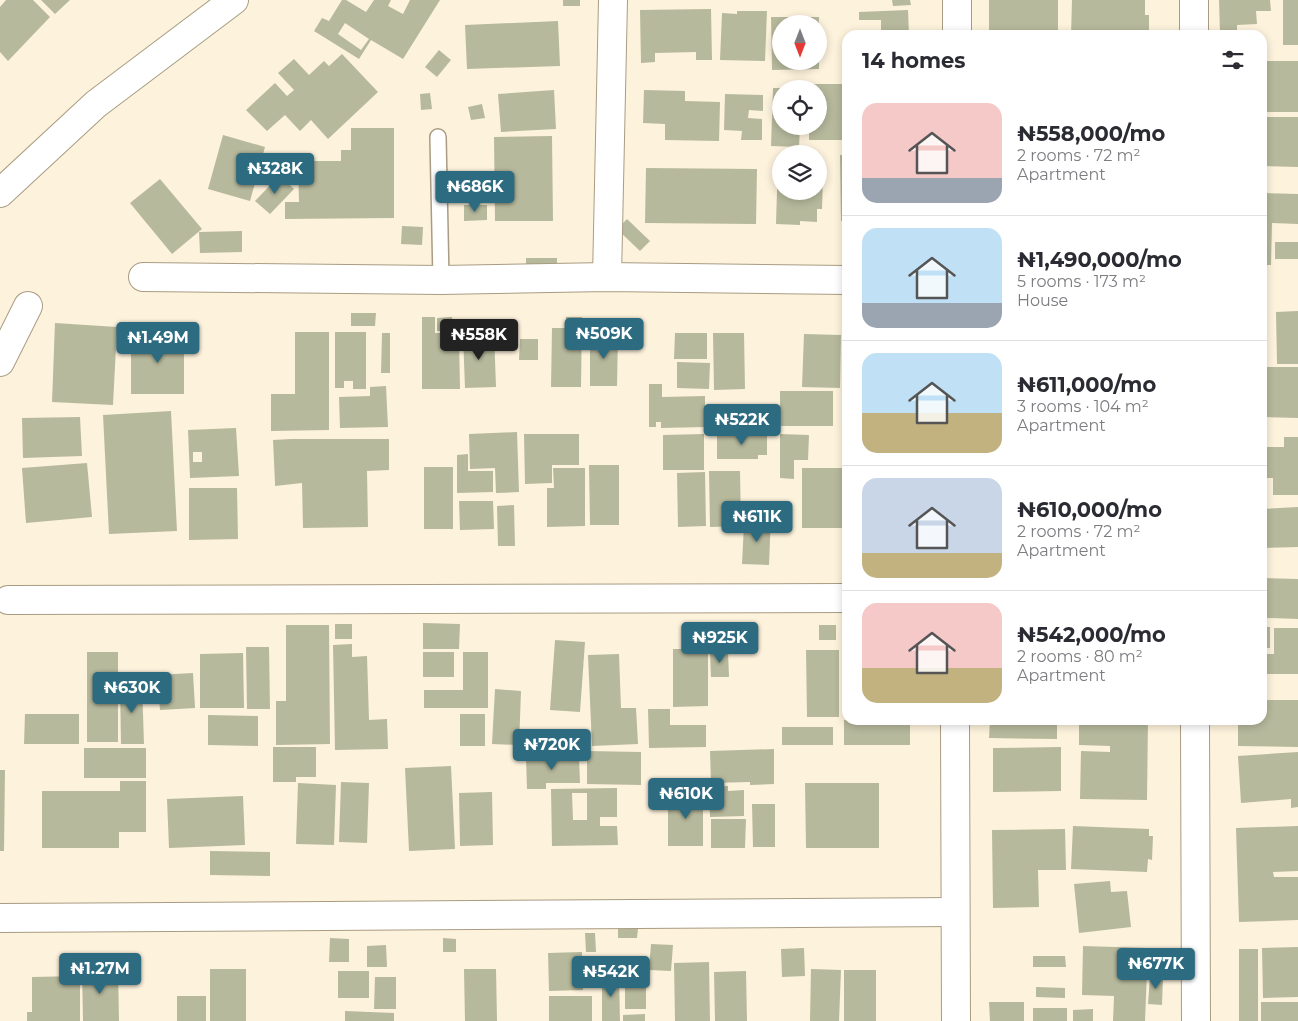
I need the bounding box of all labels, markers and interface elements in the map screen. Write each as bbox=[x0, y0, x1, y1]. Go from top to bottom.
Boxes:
north arrow bbox=[772, 15, 828, 70]
map controls bbox=[772, 15, 827, 200]
icon: filters bbox=[1219, 46, 1247, 74]
text: 14 homes bbox=[862, 48, 966, 73]
button: locate bbox=[772, 80, 827, 135]
text: ₦558,000/mo bbox=[1017, 121, 1165, 146]
icon: home bbox=[902, 123, 962, 183]
button: layers bbox=[772, 145, 827, 200]
text: 2 rooms · 72 m² bbox=[1017, 146, 1140, 165]
pin: ₦328K bbox=[240, 152, 310, 195]
text: ₦328K bbox=[247, 159, 303, 178]
text: Apartment bbox=[1017, 165, 1106, 184]
pin: ₦686K bbox=[440, 170, 510, 213]
text: ₦686K bbox=[446, 177, 504, 196]
text: ₦1,490,000/mo bbox=[1017, 247, 1182, 272]
icon: home bbox=[902, 248, 962, 308]
text: 5 rooms · 173 m² bbox=[1017, 272, 1146, 291]
text: House bbox=[1017, 291, 1068, 310]
pin: ₦558K bbox=[444, 318, 514, 361]
pin: ₦509K bbox=[569, 318, 639, 360]
pin: ₦1.49M bbox=[117, 322, 199, 364]
text: ₦509K bbox=[576, 324, 632, 343]
text: ₦558K bbox=[451, 325, 507, 344]
text: ₦1.49M bbox=[127, 328, 189, 347]
text: ₦611,000/mo bbox=[1017, 372, 1156, 397]
icon: home bbox=[902, 373, 962, 433]
text: 3 rooms · 104 m² bbox=[1017, 397, 1149, 416]
pin: ₦522K bbox=[707, 404, 777, 446]
text: ₦522K bbox=[715, 410, 769, 429]
text: Apartment bbox=[1017, 416, 1106, 435]
text: ₦610,000/mo bbox=[1017, 497, 1162, 522]
icon: home bbox=[902, 498, 962, 558]
pin: ₦611K bbox=[722, 500, 792, 543]
text: ₦611K bbox=[732, 507, 782, 526]
text: 2 rooms · 72 m² bbox=[1017, 522, 1140, 541]
text: Apartment bbox=[1017, 541, 1106, 560]
pin: ₦925K bbox=[685, 622, 755, 664]
text: ₦542,000/mo bbox=[1017, 622, 1166, 647]
icon: home bbox=[902, 623, 962, 683]
text: ₦925K bbox=[692, 628, 748, 647]
text: 2 rooms · 80 m² bbox=[1017, 647, 1143, 666]
text: Apartment bbox=[1017, 666, 1106, 685]
pin: ₦630K bbox=[97, 672, 167, 714]
text: ₦630K bbox=[104, 678, 160, 697]
pin: ₦720K bbox=[517, 728, 587, 771]
text: ₦720K bbox=[524, 735, 580, 754]
pin: ₦610K bbox=[651, 778, 721, 820]
text: ₦610K bbox=[659, 784, 713, 803]
pin: ₦677K bbox=[1121, 948, 1191, 990]
pin: ₦1.27M bbox=[59, 952, 141, 995]
text: ₦677K bbox=[1128, 954, 1184, 973]
pin: ₦542K bbox=[576, 956, 646, 998]
text: ₦1.27M bbox=[70, 959, 130, 978]
text: ₦542K bbox=[583, 962, 639, 981]

